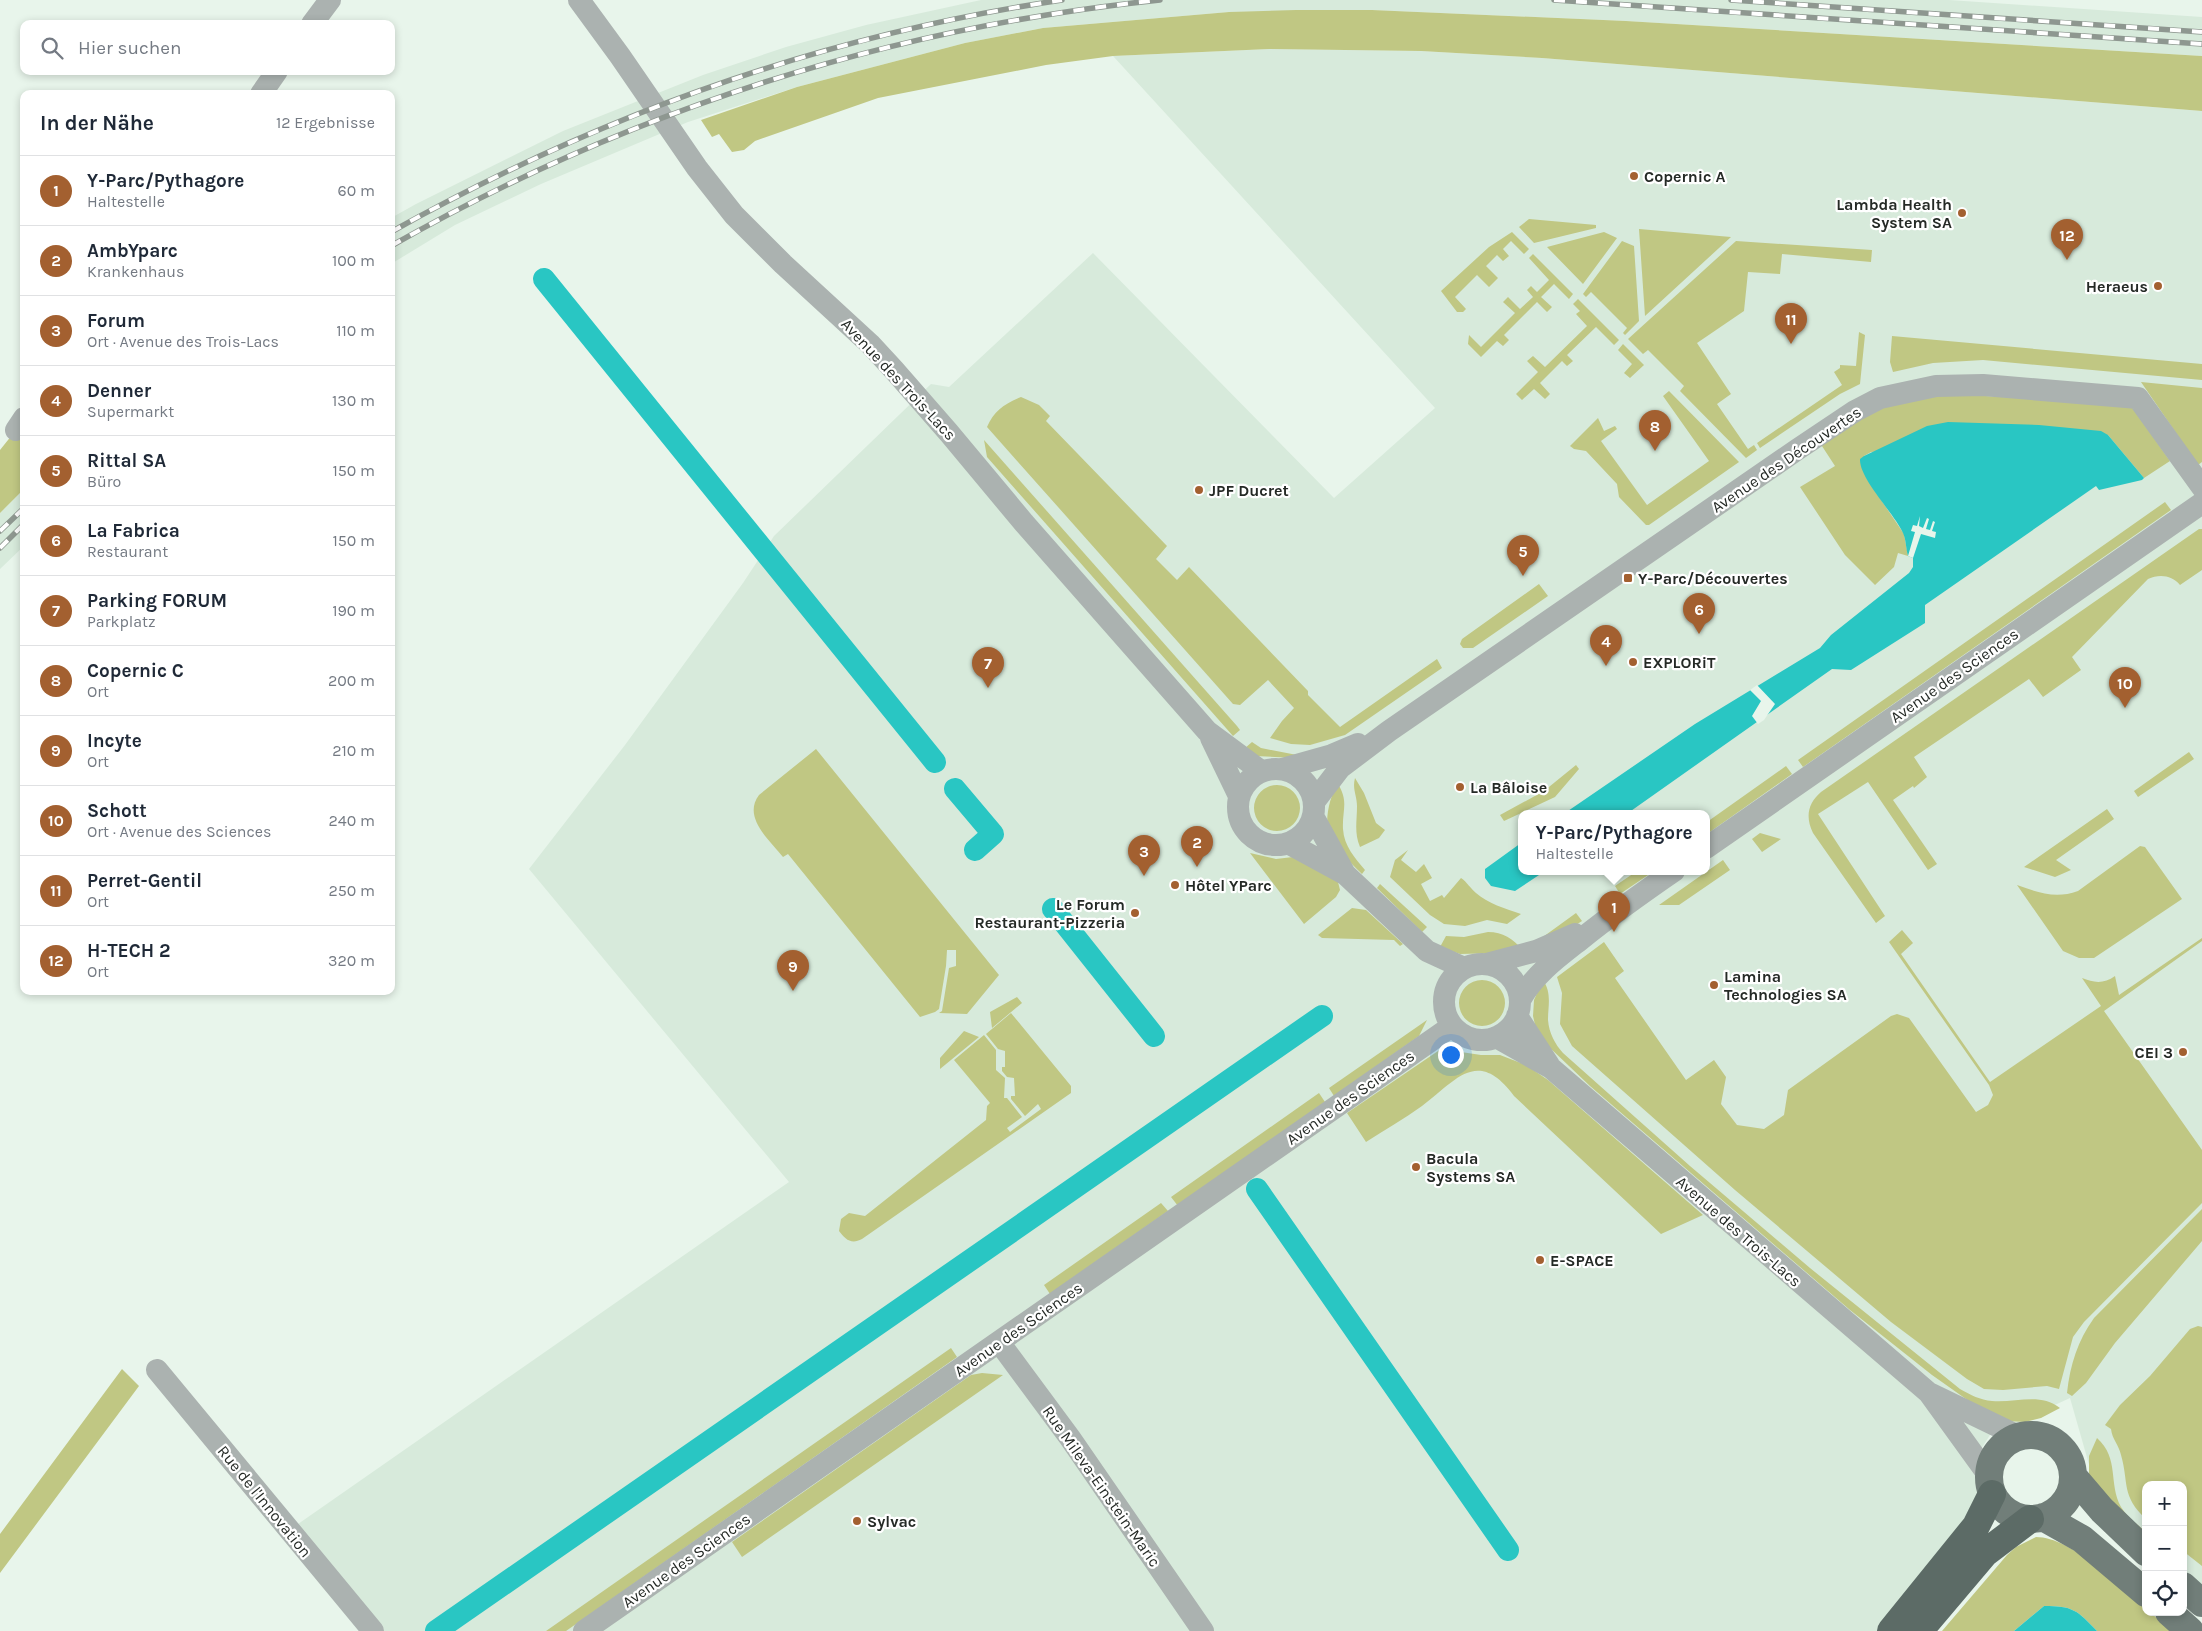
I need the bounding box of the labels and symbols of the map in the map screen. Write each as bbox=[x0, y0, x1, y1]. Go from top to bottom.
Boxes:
place label: Copernic A bbox=[1644, 167, 1725, 186]
marker: Copernic A bbox=[1628, 170, 1640, 182]
place label: Lambda Health System SA bbox=[1836, 195, 1952, 232]
marker: Lambda Health System SA bbox=[1956, 207, 1968, 219]
pin: 12 bbox=[2051, 219, 2083, 260]
place label: Heraeus bbox=[2086, 277, 2148, 296]
marker: Heraeus bbox=[2152, 280, 2164, 292]
pin: 11 bbox=[1775, 303, 1807, 344]
street label: Avenue des Trois-Lacs bbox=[837, 315, 960, 444]
street label: Avenue des Découvertes bbox=[1708, 402, 1865, 517]
pin: 8 bbox=[1639, 410, 1671, 451]
place label: JPF Ducret bbox=[1209, 481, 1289, 500]
marker: JPF Ducret bbox=[1193, 484, 1205, 496]
pin: 5 bbox=[1507, 535, 1539, 576]
place label: Y-Parc/Découvertes bbox=[1638, 569, 1788, 588]
marker: Y-Parc/Découvertes bbox=[1622, 572, 1634, 584]
pin: 6 bbox=[1683, 593, 1715, 634]
street label: Avenue des Sciences bbox=[1887, 624, 2022, 727]
pin: 4 bbox=[1590, 625, 1622, 666]
pin: 7 bbox=[972, 647, 1004, 688]
place label: EXPLORiT bbox=[1643, 653, 1716, 672]
marker: EXPLORiT bbox=[1627, 656, 1639, 668]
pin: 10 bbox=[2109, 667, 2141, 708]
place label: La Bâloise bbox=[1470, 778, 1547, 797]
marker: La Bâloise bbox=[1454, 781, 1466, 793]
pin: 2 bbox=[1181, 826, 1213, 867]
pin: 3 bbox=[1128, 835, 1160, 876]
place label: Hôtel YParc bbox=[1185, 876, 1272, 895]
marker: Hôtel YParc bbox=[1169, 879, 1181, 891]
pin: 1 bbox=[1598, 891, 1630, 932]
place label: Le Forum Restaurant-Pizzeria bbox=[974, 895, 1125, 932]
marker: Le Forum Restaurant-Pizzeria bbox=[1129, 907, 1141, 919]
pin: 9 bbox=[777, 950, 809, 991]
place label: Lamina Technologies SA bbox=[1724, 967, 1847, 1004]
marker: Lamina Technologies SA bbox=[1708, 979, 1720, 991]
your location bbox=[1438, 1042, 1464, 1068]
place label: CEI 3 bbox=[2135, 1043, 2173, 1062]
street label: Avenue des Sciences bbox=[1283, 1046, 1418, 1149]
marker: CEI 3 bbox=[2177, 1046, 2189, 1058]
place label: Bacula Systems SA bbox=[1426, 1149, 1515, 1186]
marker: Bacula Systems SA bbox=[1410, 1161, 1422, 1173]
street label: Avenue des Trois-Lacs bbox=[1672, 1172, 1805, 1291]
place label: E-SPACE bbox=[1550, 1251, 1614, 1270]
marker: E-SPACE bbox=[1534, 1254, 1546, 1266]
street label: Avenue des Sciences bbox=[951, 1278, 1086, 1381]
street label: Rue Mileva-Einstein-Maric bbox=[1039, 1402, 1164, 1570]
street label: Rue de l'Innovation bbox=[214, 1442, 315, 1561]
street label: Avenue des Sciences bbox=[619, 1509, 754, 1612]
place label: Sylvac bbox=[867, 1512, 916, 1531]
marker: Sylvac bbox=[851, 1515, 863, 1527]

